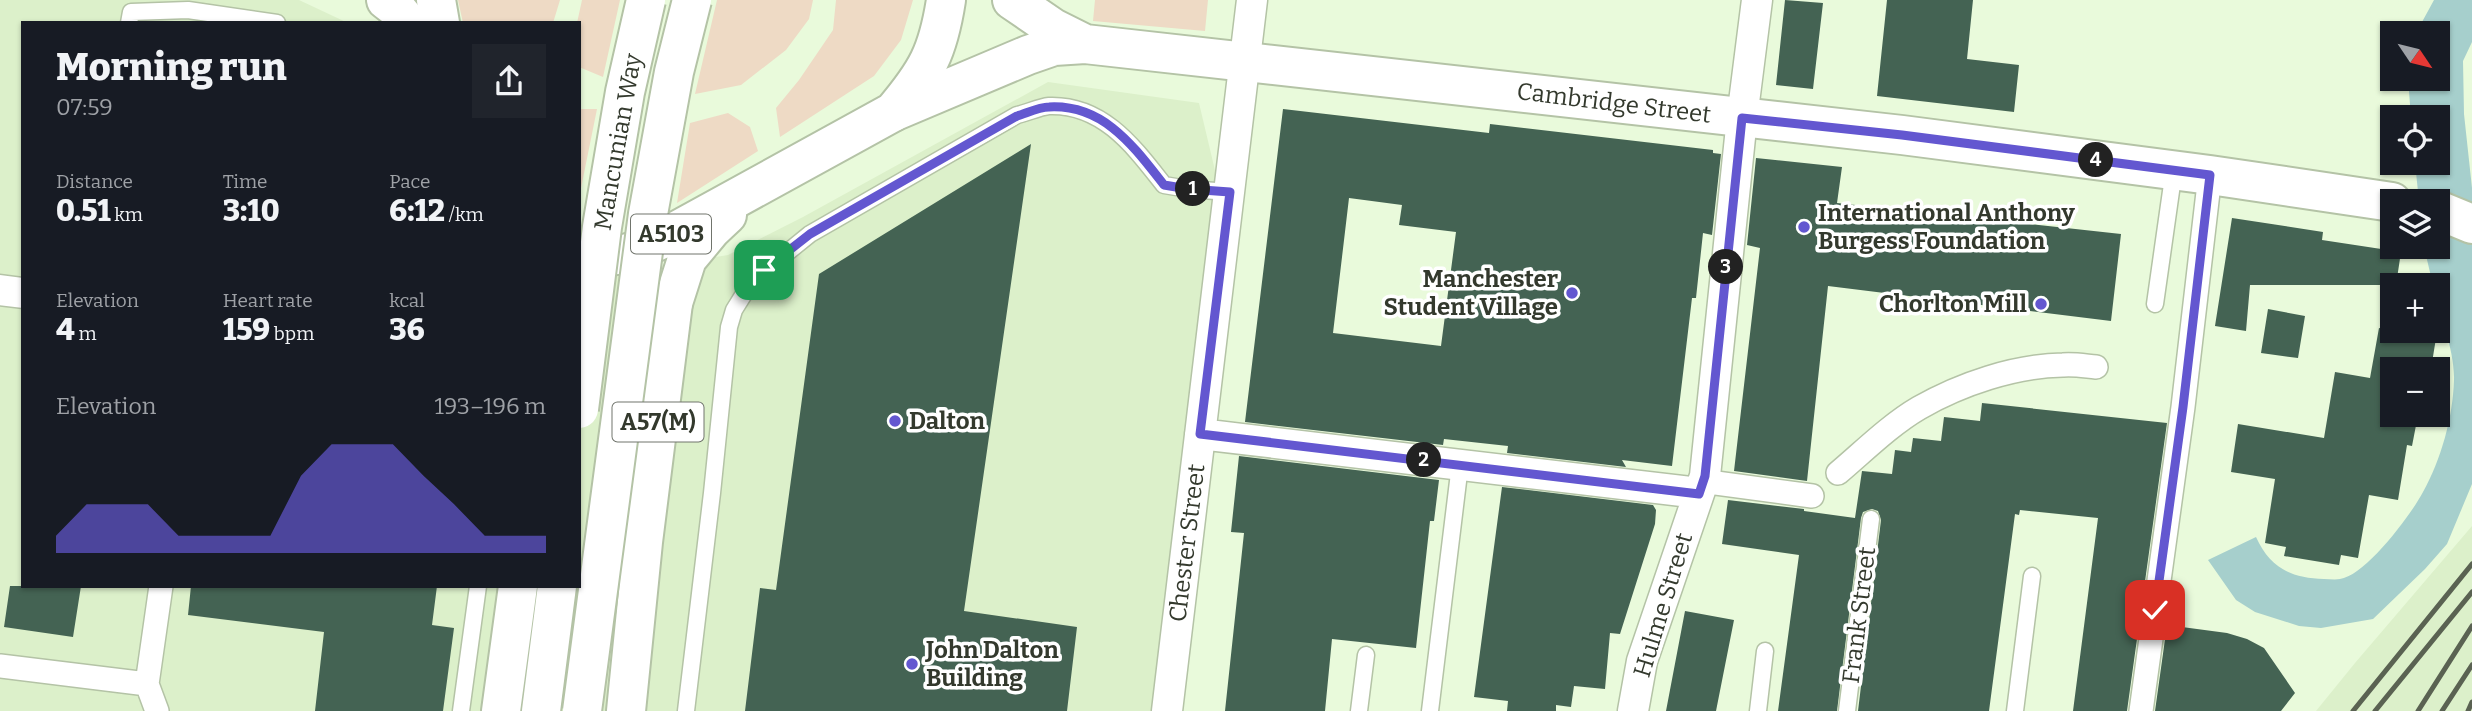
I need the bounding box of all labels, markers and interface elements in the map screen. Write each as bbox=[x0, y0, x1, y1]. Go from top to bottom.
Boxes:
north arrow bbox=[2380, 21, 2450, 91]
map controls bbox=[2380, 21, 2450, 427]
text: Morning run bbox=[56, 44, 287, 90]
button: share bbox=[472, 44, 546, 118]
street label: Mancunian Way bbox=[589, 51, 647, 233]
street label: Cambridge Street bbox=[1515, 77, 1713, 129]
text: 07:59 bbox=[56, 93, 113, 121]
button: locate bbox=[2380, 105, 2450, 175]
pin: 4 bbox=[2078, 142, 2114, 178]
text: 4 bbox=[2090, 148, 2101, 171]
text: Distance bbox=[56, 170, 133, 193]
text: Time bbox=[223, 170, 268, 193]
text: Pace bbox=[389, 170, 430, 193]
pin: 1 bbox=[1176, 172, 1210, 206]
text: 1 bbox=[1188, 177, 1197, 200]
button: layers bbox=[2380, 189, 2450, 259]
text: 0.51 bbox=[56, 193, 110, 229]
text: 3:10 bbox=[223, 193, 280, 229]
text: 6:12 bbox=[389, 193, 445, 229]
place label: International Anthony Burgess Foundation bbox=[1818, 199, 2076, 255]
text: km bbox=[110, 203, 143, 226]
text: /km bbox=[445, 203, 484, 226]
road number: A5103 bbox=[631, 215, 711, 254]
marker: International Anthony Burgess Foundation bbox=[1796, 219, 1812, 235]
pin bbox=[734, 240, 794, 300]
pin: 3 bbox=[1708, 250, 1744, 284]
icon: arrive bbox=[745, 251, 783, 289]
text: 3 bbox=[1720, 255, 1731, 278]
place label: Manchester Student Village bbox=[1384, 265, 1558, 321]
button: + bbox=[2380, 273, 2450, 343]
marker: Manchester Student Village bbox=[1564, 285, 1580, 301]
text: Elevation bbox=[56, 289, 139, 312]
text: Heart rate bbox=[223, 289, 313, 312]
text: kcal bbox=[389, 289, 425, 312]
place label: Chorlton Mill bbox=[1879, 290, 2028, 318]
marker: Chorlton Mill bbox=[2033, 296, 2049, 312]
text: 4 bbox=[56, 312, 75, 348]
text: 159 bbox=[223, 312, 270, 348]
text: 36 bbox=[389, 312, 425, 348]
text: m bbox=[75, 322, 97, 345]
text: bpm bbox=[270, 322, 314, 345]
button: − bbox=[2380, 357, 2450, 427]
text: Elevation bbox=[56, 392, 156, 420]
text: 193–196 m bbox=[434, 392, 546, 420]
road number: A57(M) bbox=[612, 402, 704, 442]
place label: Dalton bbox=[909, 407, 985, 435]
marker: Dalton bbox=[887, 413, 903, 429]
pin: 2 bbox=[1406, 442, 1442, 477]
text: 2 bbox=[1418, 448, 1429, 471]
street label: Chester Street bbox=[1163, 462, 1211, 624]
street label: Hulme Street bbox=[1628, 529, 1698, 681]
street label: Frank Street bbox=[1837, 545, 1881, 685]
pin bbox=[2125, 580, 2185, 640]
icon: check bbox=[2136, 591, 2174, 629]
place label: John Dalton Building bbox=[924, 636, 1059, 692]
marker: John Dalton Building bbox=[904, 656, 920, 672]

